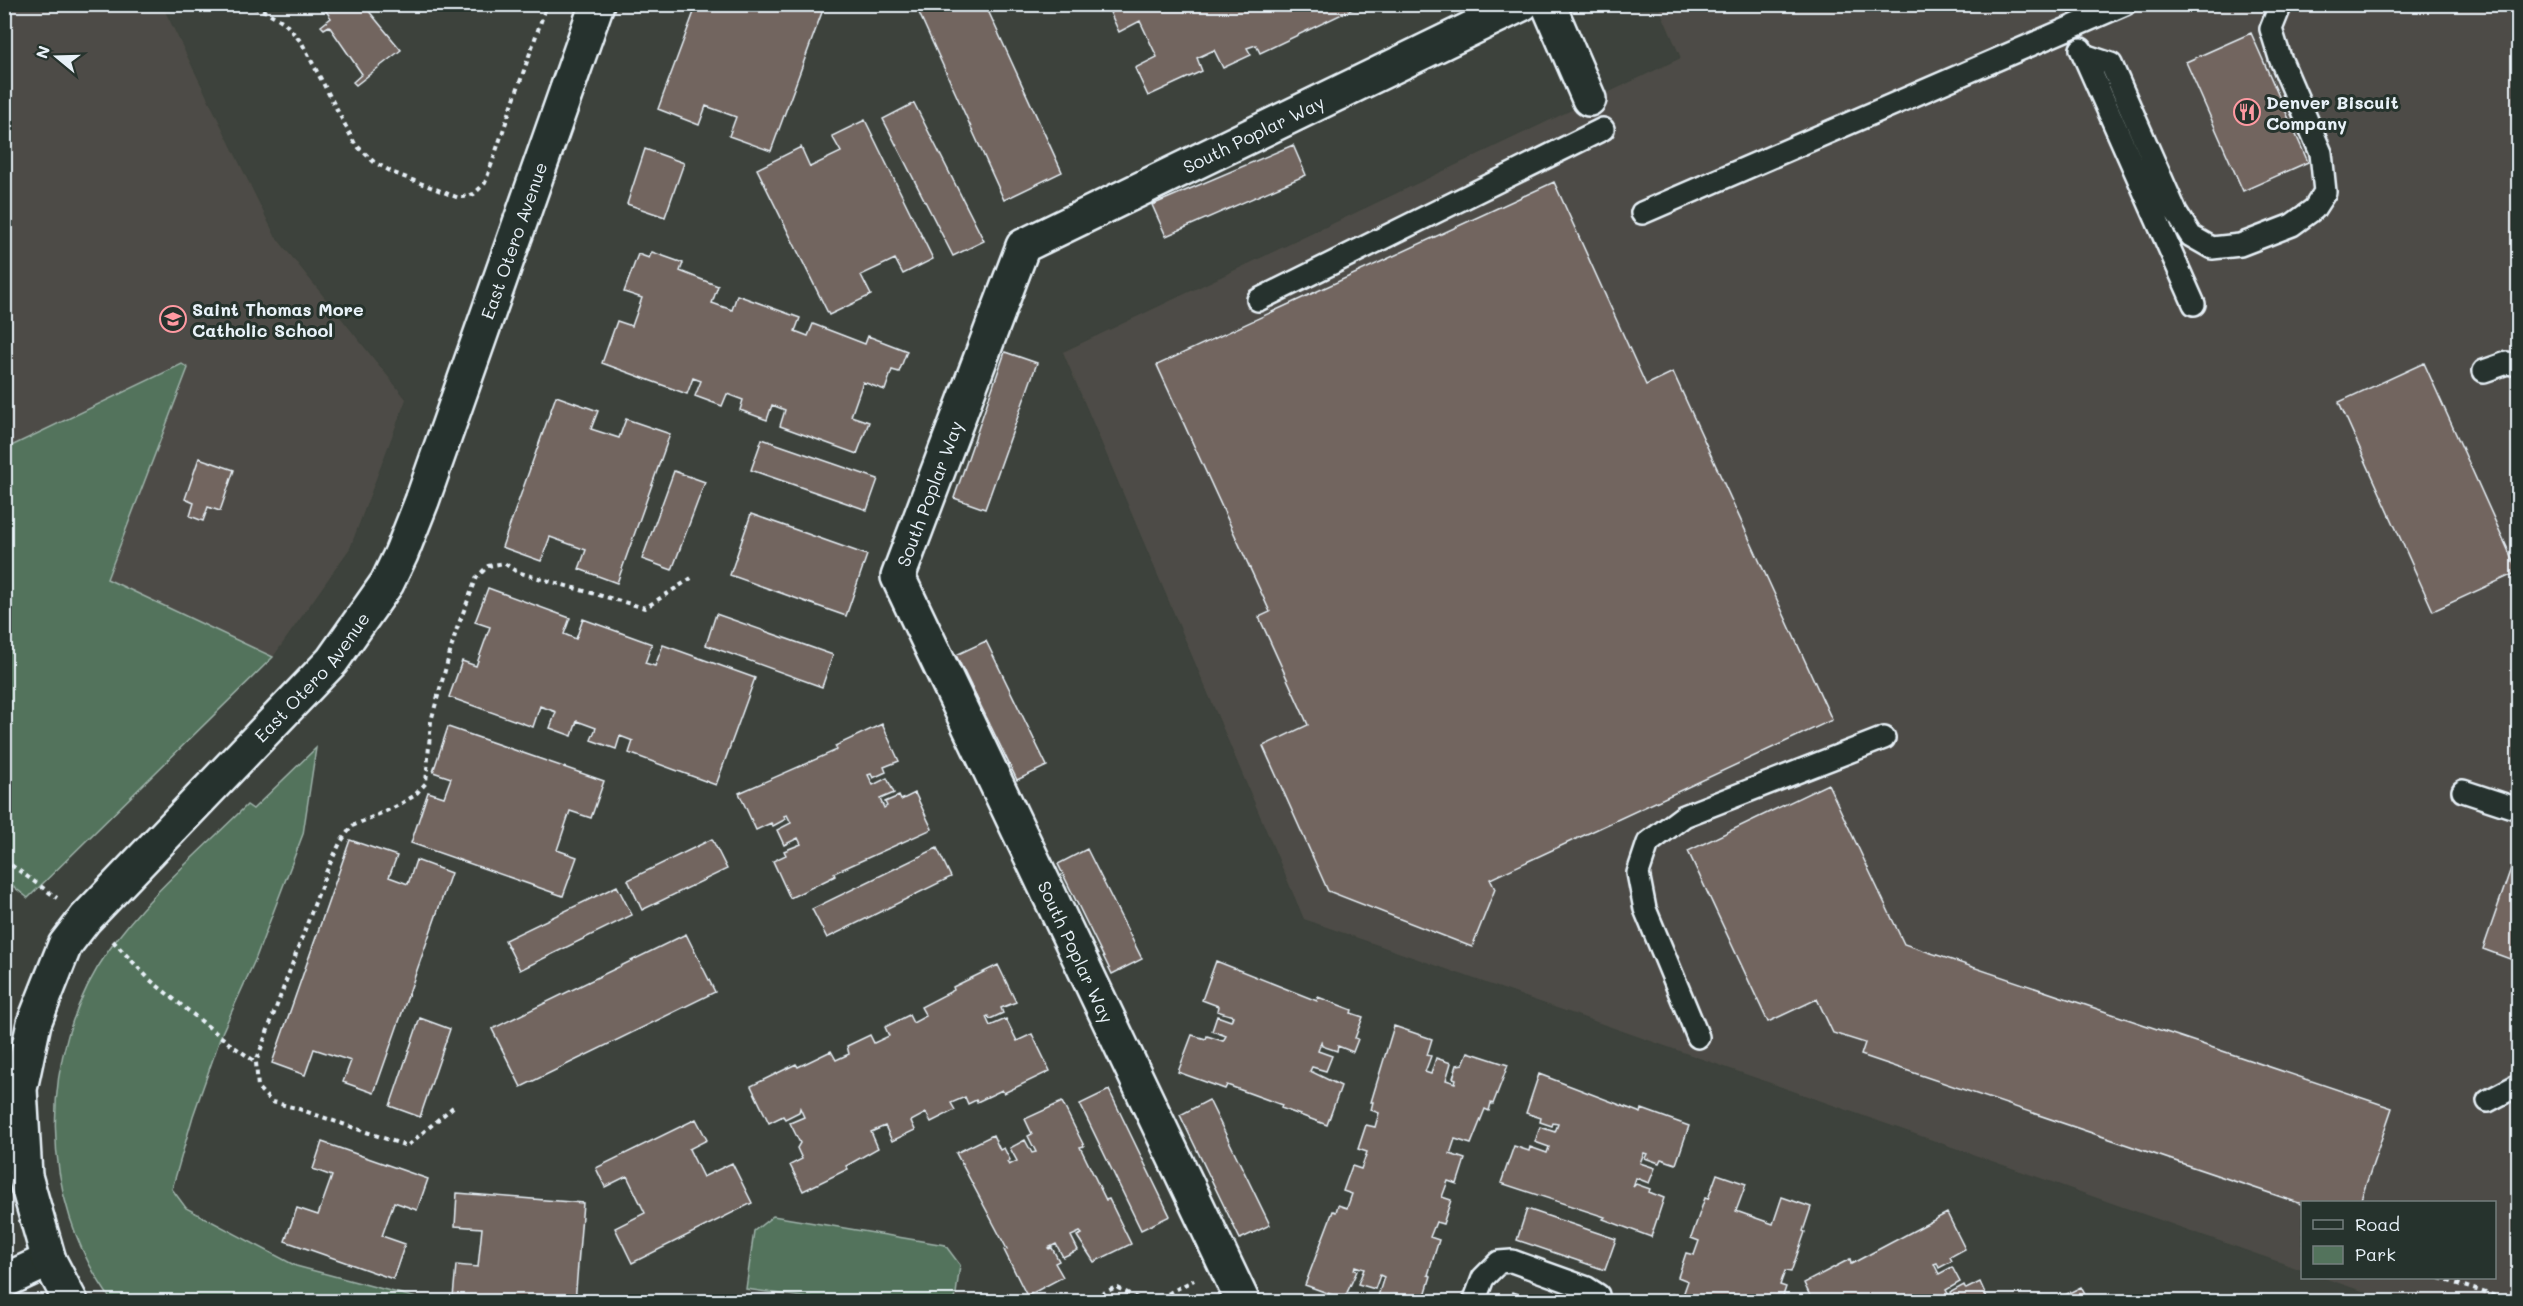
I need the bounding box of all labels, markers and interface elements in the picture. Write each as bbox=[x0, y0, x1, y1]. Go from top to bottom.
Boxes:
north arrow bbox=[27, 27, 87, 87]
text: N bbox=[30, 43, 54, 61]
street label: South Poplar Way bbox=[1179, 90, 1328, 179]
place label: Denver Biscuit Company bbox=[2266, 90, 2399, 135]
restaurant icon: Denver Biscuit Company bbox=[2232, 97, 2262, 127]
street label: East Otero Avenue bbox=[475, 159, 552, 323]
place label: Saint Thomas More Catholic School bbox=[192, 297, 364, 342]
school or university icon: Saint Thomas More Catholic School bbox=[158, 304, 188, 334]
street label: South Poplar Way bbox=[891, 417, 968, 570]
street label: East Otero Avenue bbox=[249, 607, 375, 747]
street label: South Poplar Way bbox=[1033, 877, 1119, 1027]
legend bbox=[2301, 1201, 2496, 1279]
text: Road bbox=[2355, 1212, 2400, 1236]
text: Park bbox=[2355, 1242, 2396, 1266]

